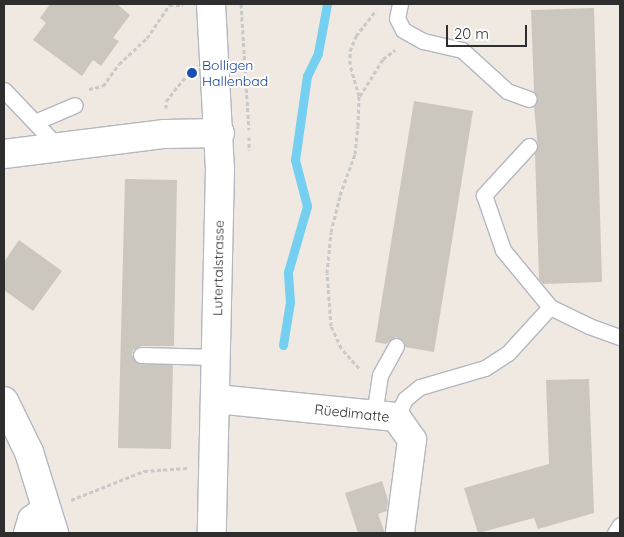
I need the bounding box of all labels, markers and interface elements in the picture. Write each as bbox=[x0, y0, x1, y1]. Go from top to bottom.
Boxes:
scale bar bbox=[449, 15, 530, 47]
text: 20 m bbox=[454, 24, 489, 43]
place label: Bolligen Hallenbad bbox=[202, 57, 268, 90]
marker: Bolligen Hallenbad bbox=[186, 67, 198, 79]
street label: Lutertalstrasse bbox=[209, 220, 227, 316]
street label: Rüedimatte bbox=[314, 401, 390, 425]

